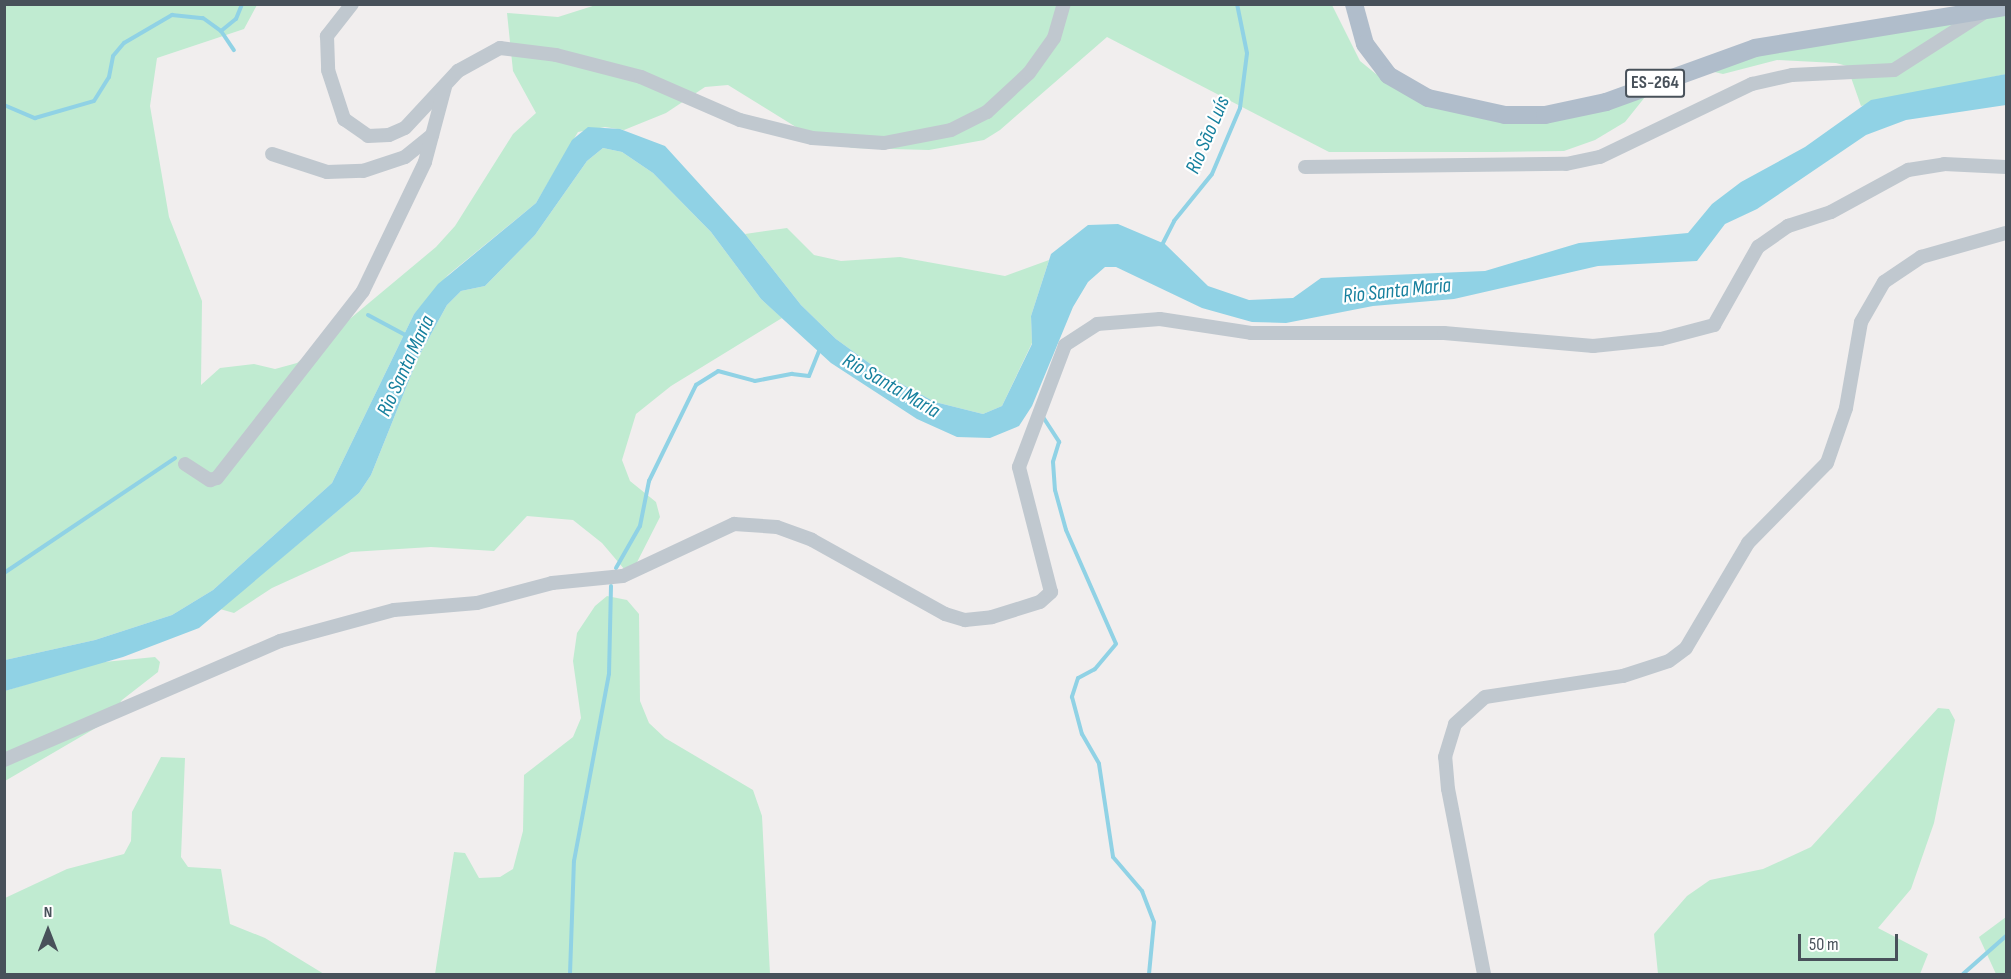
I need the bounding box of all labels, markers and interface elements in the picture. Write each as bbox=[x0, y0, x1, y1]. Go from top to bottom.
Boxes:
road number: ES-264 bbox=[1625, 68, 1685, 98]
water label: Rio São Luís bbox=[1180, 92, 1236, 178]
water label: Rio Santa Maria bbox=[1342, 273, 1452, 309]
water label: Rio Santa Maria bbox=[372, 312, 440, 420]
water label: Rio Santa Maria bbox=[838, 348, 944, 424]
north arrow bbox=[18, 901, 78, 961]
text: N bbox=[44, 903, 52, 922]
scale bar bbox=[1801, 922, 1902, 960]
text: 50 m bbox=[1809, 934, 1839, 955]

